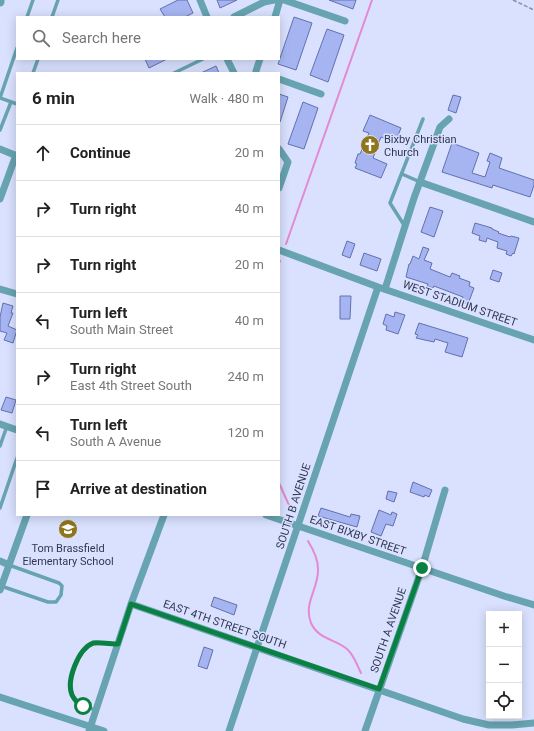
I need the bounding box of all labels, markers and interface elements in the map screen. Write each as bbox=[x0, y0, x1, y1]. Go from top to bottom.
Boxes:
search box bbox=[16, 16, 280, 60]
icon: search bbox=[30, 27, 52, 49]
text: Search here bbox=[62, 29, 141, 47]
text: 6 min bbox=[32, 88, 75, 108]
text: Walk · 480 m bbox=[189, 91, 264, 106]
place label: Bixby Christian Church bbox=[384, 133, 457, 159]
church icon: Bixby Christian Church bbox=[359, 134, 381, 156]
icon: ahead bbox=[32, 142, 54, 164]
text: Continue bbox=[70, 144, 131, 162]
text: 20 m bbox=[235, 145, 264, 160]
icon: right bbox=[32, 198, 54, 220]
text: Turn right bbox=[70, 200, 136, 218]
text: 40 m bbox=[235, 201, 264, 216]
icon: right bbox=[32, 254, 54, 276]
text: Turn right bbox=[70, 256, 136, 274]
text: 20 m bbox=[235, 257, 264, 272]
street label: WEST STADIUM STREET bbox=[401, 278, 519, 329]
text: Turn left bbox=[70, 304, 127, 322]
icon: left bbox=[32, 310, 54, 332]
text: 40 m bbox=[235, 313, 264, 328]
text: South Main Street bbox=[70, 322, 173, 337]
text: Turn right bbox=[70, 360, 136, 378]
icon: right bbox=[32, 366, 54, 388]
text: 240 m bbox=[227, 369, 264, 384]
text: East 4th Street South bbox=[70, 378, 192, 393]
text: Turn left bbox=[70, 416, 127, 434]
icon: left bbox=[32, 422, 54, 444]
text: 120 m bbox=[227, 425, 264, 440]
text: South A Avenue bbox=[70, 434, 161, 449]
street label: SOUTH B AVENUE bbox=[274, 462, 313, 551]
icon: arrive bbox=[32, 478, 54, 500]
text: Arrive at destination bbox=[70, 480, 207, 498]
street label: EAST BIXBY STREET bbox=[308, 513, 408, 558]
school or university icon: Tom Brassfield Elementary School bbox=[57, 518, 79, 540]
place label: Tom Brassfield Elementary School bbox=[22, 542, 114, 568]
route end bbox=[413, 559, 431, 577]
street label: SOUTH A AVENUE bbox=[368, 586, 409, 675]
street label: EAST 4TH STREET SOUTH bbox=[161, 597, 288, 652]
map controls bbox=[486, 611, 522, 719]
button: + bbox=[486, 611, 522, 647]
button: − bbox=[486, 647, 522, 683]
button: locate bbox=[486, 683, 522, 719]
route start bbox=[74, 697, 92, 715]

